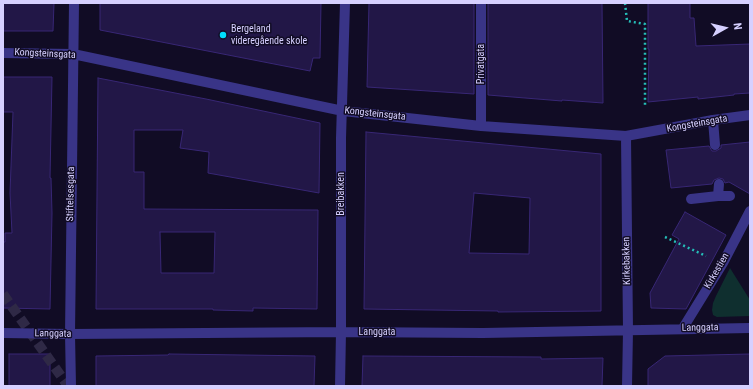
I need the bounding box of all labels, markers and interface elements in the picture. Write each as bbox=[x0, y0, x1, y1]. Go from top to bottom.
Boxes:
north arrow bbox=[705, 8, 745, 48]
text: N bbox=[730, 22, 744, 31]
place label: Bergeland videregående skole bbox=[231, 23, 307, 46]
marker: Bergeland videregående skole bbox=[218, 30, 228, 40]
street label: Privatgata bbox=[475, 44, 487, 84]
street label: Kongsteinsgata bbox=[14, 46, 76, 62]
street label: Kongsteinsgata bbox=[344, 105, 406, 123]
street label: Kongsteinsgata bbox=[666, 113, 728, 135]
street label: Stiftelsesgata bbox=[65, 166, 77, 222]
street label: Breibakken bbox=[335, 172, 347, 216]
street label: Kirkebakken bbox=[621, 237, 633, 285]
street label: Kirkestien bbox=[702, 251, 732, 291]
street label: Langgata bbox=[682, 322, 718, 334]
street label: Langgata bbox=[359, 326, 395, 338]
street label: Langgata bbox=[35, 328, 71, 340]

